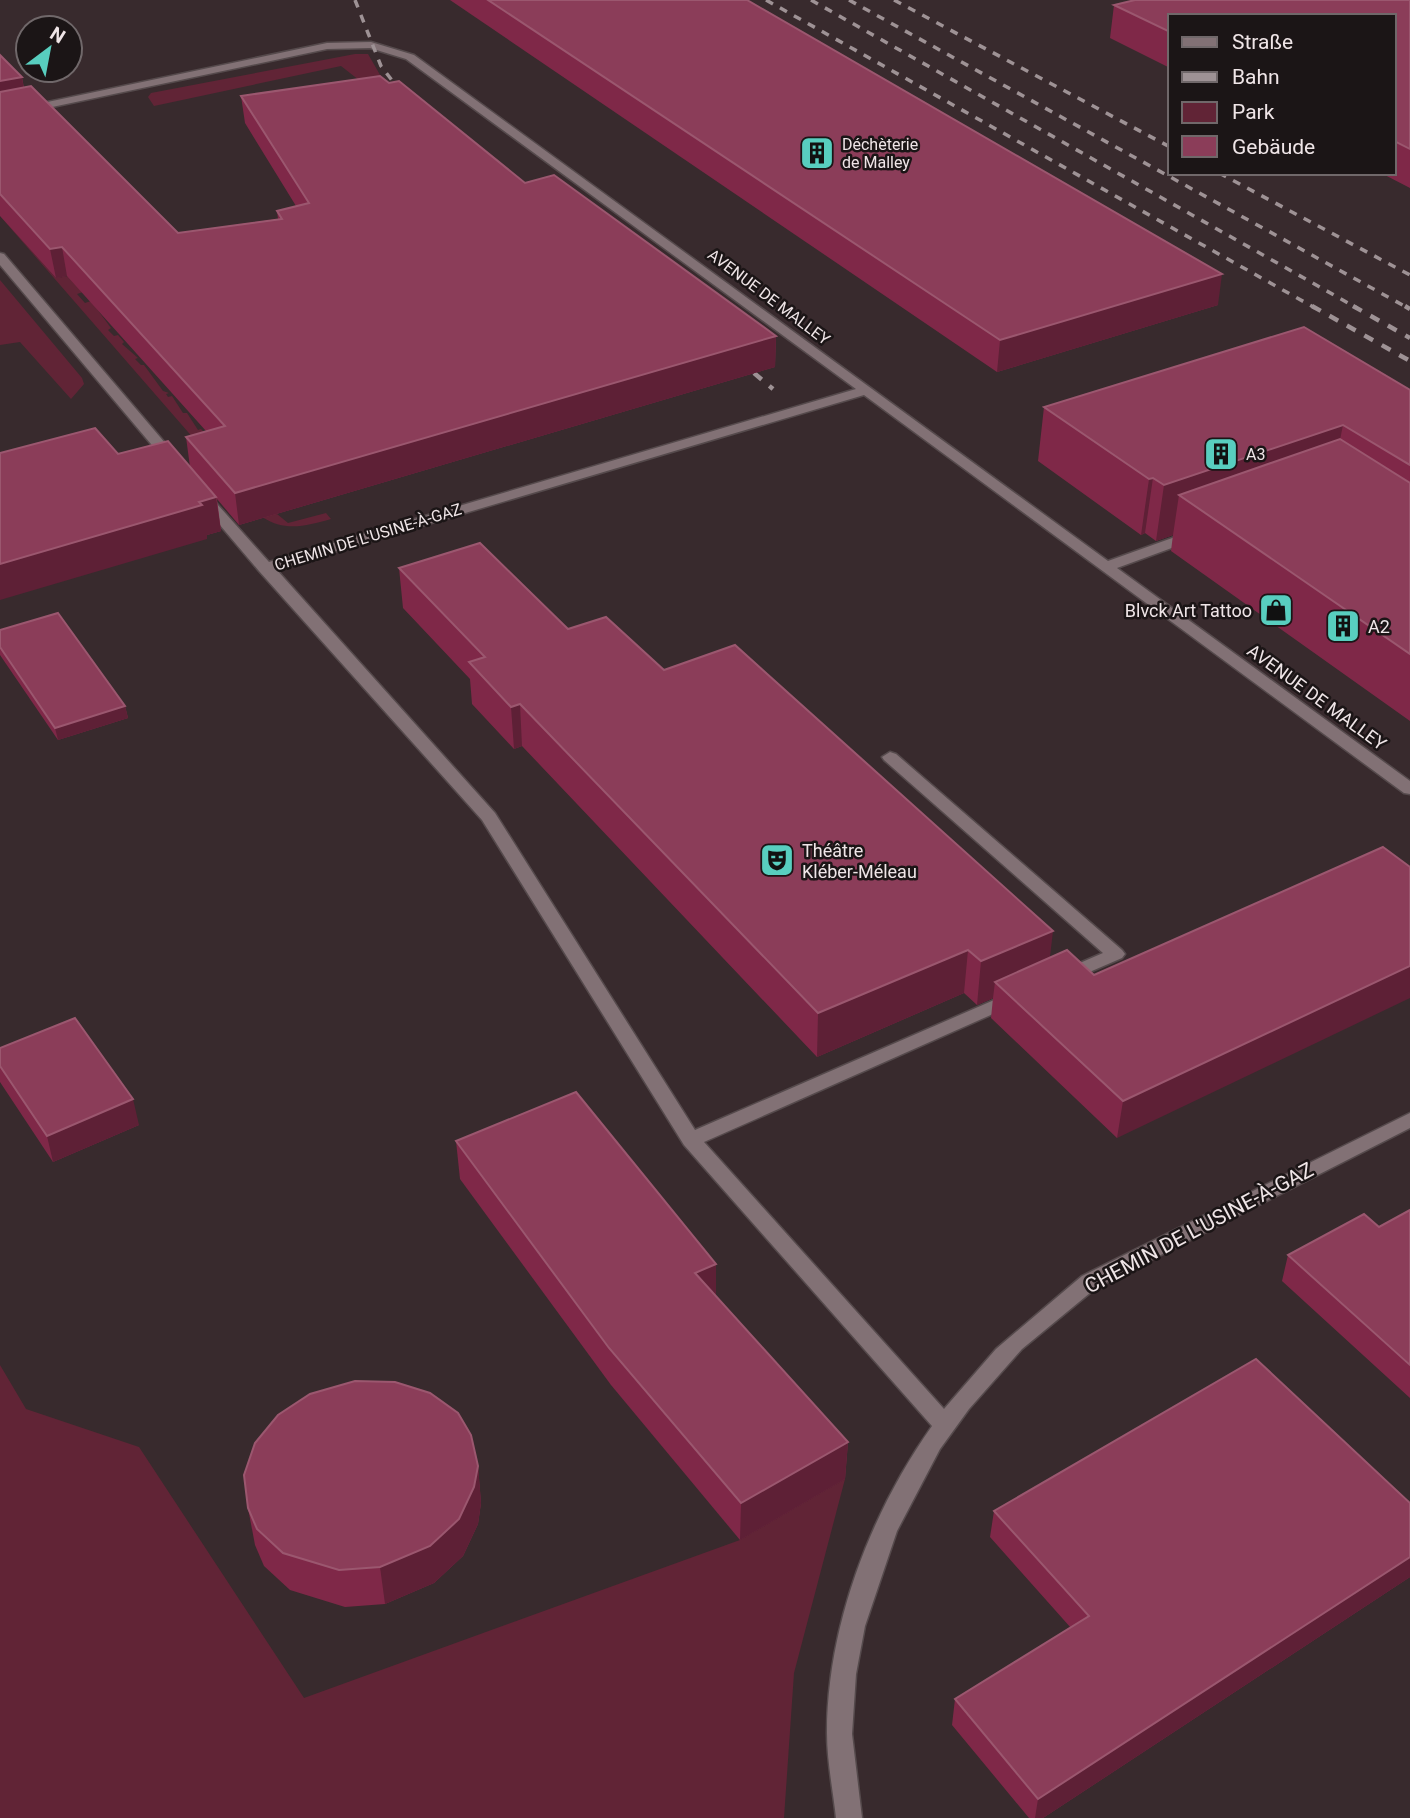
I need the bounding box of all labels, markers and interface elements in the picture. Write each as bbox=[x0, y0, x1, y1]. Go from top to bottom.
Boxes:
north arrow bbox=[14, 14, 84, 84]
legend bbox=[1168, 14, 1396, 175]
text: N bbox=[46, 22, 70, 48]
text: Straße bbox=[1232, 30, 1293, 54]
text: Bahn bbox=[1232, 65, 1280, 89]
text: Park bbox=[1232, 100, 1275, 124]
building icon: Déchèterie de Malley bbox=[798, 134, 836, 172]
place label: Déchèterie de Malley bbox=[842, 135, 918, 172]
text: Gebäude bbox=[1232, 135, 1315, 159]
street label: AVENUE DE MALLEY bbox=[704, 245, 834, 349]
building icon: A3 bbox=[1202, 435, 1240, 473]
place label: A3 bbox=[1246, 445, 1265, 464]
street label: CHEMIN DE L'USINE-À-GAZ bbox=[272, 499, 464, 575]
shop icon: Blvck Art Tattoo bbox=[1257, 591, 1295, 629]
place label: Blvck Art Tattoo bbox=[1125, 600, 1252, 621]
building icon: A2 bbox=[1324, 607, 1362, 645]
place label: A2 bbox=[1368, 616, 1390, 637]
street label: AVENUE DE MALLEY bbox=[1244, 640, 1391, 755]
place label: Théâtre Kléber-Méleau bbox=[802, 840, 917, 882]
theatre icon: Théâtre Kléber-Méleau bbox=[758, 841, 796, 879]
street label: CHEMIN DE L'USINE-À-GAZ bbox=[1081, 1157, 1317, 1299]

